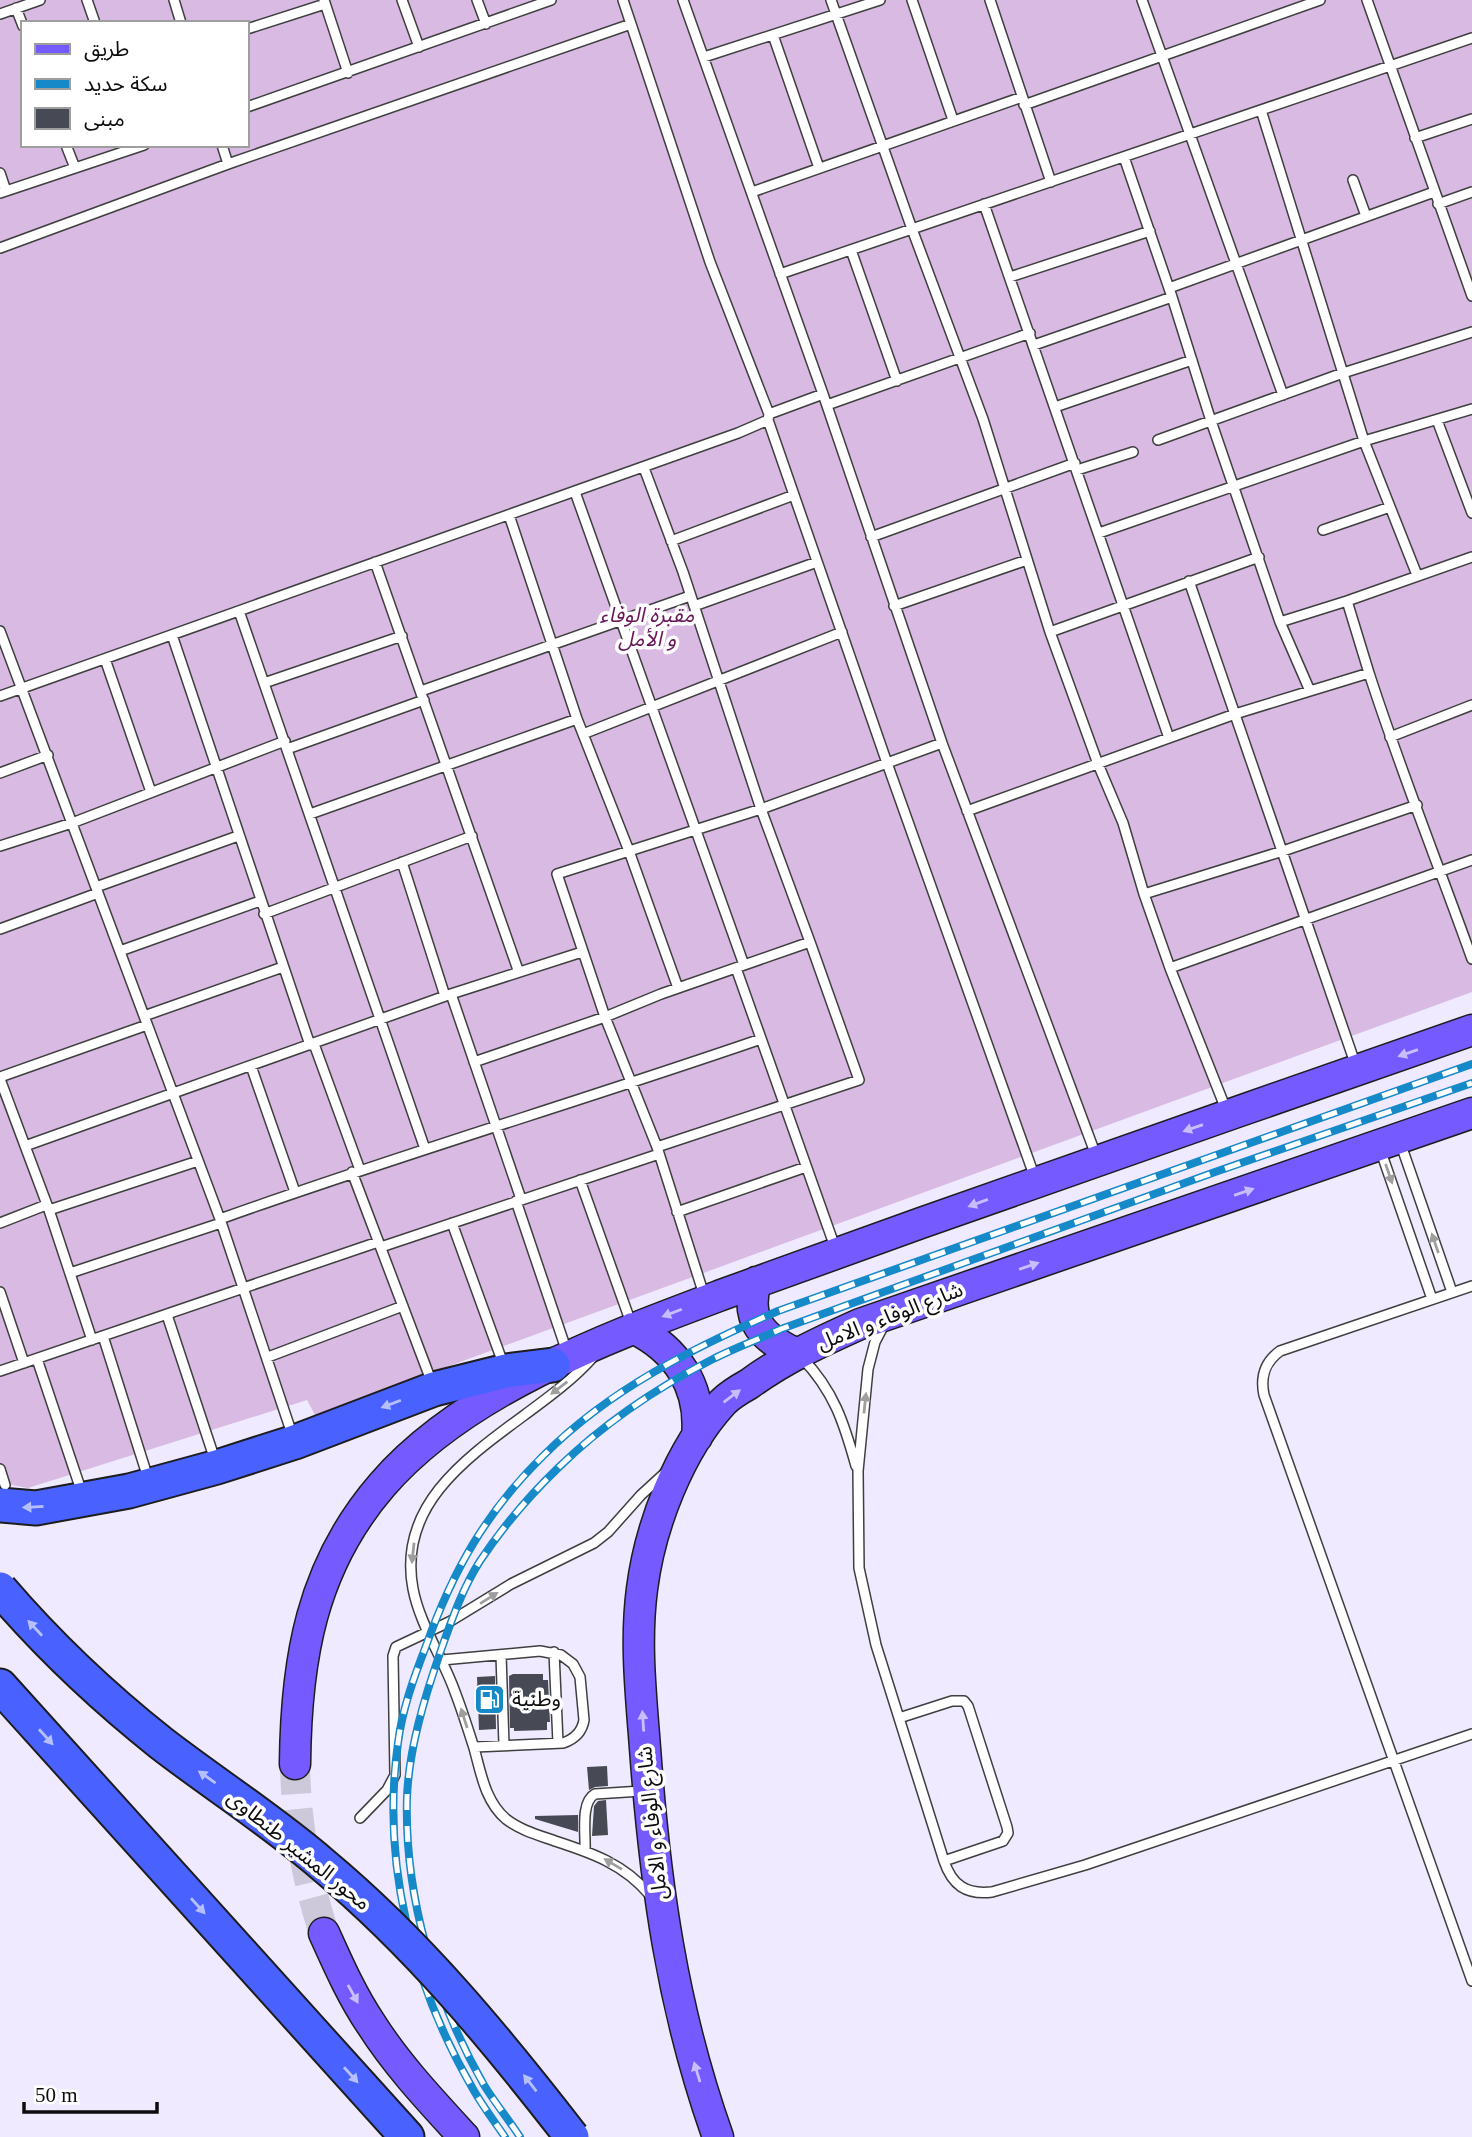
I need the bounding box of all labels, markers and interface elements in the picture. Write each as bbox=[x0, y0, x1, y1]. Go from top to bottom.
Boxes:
legend bbox=[21, 21, 248, 147]
text: طريق bbox=[84, 37, 129, 62]
text: سكة حديد bbox=[84, 72, 168, 96]
text: مبنى bbox=[84, 107, 125, 131]
park label: مقبرة الوفاء و الأمل bbox=[600, 603, 694, 651]
one-way arrow bbox=[1397, 1048, 1418, 1059]
one-way arrow bbox=[1182, 1122, 1203, 1133]
one-way arrow bbox=[1384, 1164, 1395, 1185]
one-way arrow bbox=[1233, 1186, 1254, 1197]
one-way arrow bbox=[967, 1198, 988, 1209]
one-way arrow bbox=[1429, 1233, 1440, 1254]
one-way arrow bbox=[1018, 1260, 1039, 1271]
street label: شارع الوفاء و الامل bbox=[814, 1277, 967, 1358]
one-way arrow bbox=[661, 1308, 682, 1319]
one-way arrow bbox=[551, 1381, 569, 1396]
one-way arrow bbox=[723, 1389, 741, 1403]
one-way arrow bbox=[859, 1392, 870, 1414]
one-way arrow bbox=[381, 1398, 402, 1409]
one-way arrow bbox=[22, 1502, 44, 1513]
one-way arrow bbox=[407, 1542, 418, 1564]
one-way arrow bbox=[479, 1592, 498, 1604]
one-way arrow bbox=[27, 1619, 43, 1637]
fuel station icon: وطنية bbox=[472, 1682, 506, 1716]
place label: وطنية bbox=[512, 1687, 561, 1711]
one-way arrow bbox=[458, 1707, 469, 1728]
one-way arrow bbox=[637, 1710, 648, 1732]
one-way arrow bbox=[38, 1728, 54, 1746]
street label: شارع الوفاء و الامل bbox=[632, 1745, 675, 1901]
one-way arrow bbox=[198, 1770, 216, 1784]
street label: محور المشير طنطاوى bbox=[223, 1785, 375, 1915]
one-way arrow bbox=[603, 1857, 622, 1870]
one-way arrow bbox=[190, 1897, 206, 1915]
one-way arrow bbox=[347, 1985, 359, 2004]
one-way arrow bbox=[691, 2062, 701, 2083]
one-way arrow bbox=[343, 2066, 359, 2084]
scale bar bbox=[24, 2070, 158, 2114]
one-way arrow bbox=[523, 2075, 538, 2093]
text: 50 m bbox=[35, 2083, 78, 2107]

